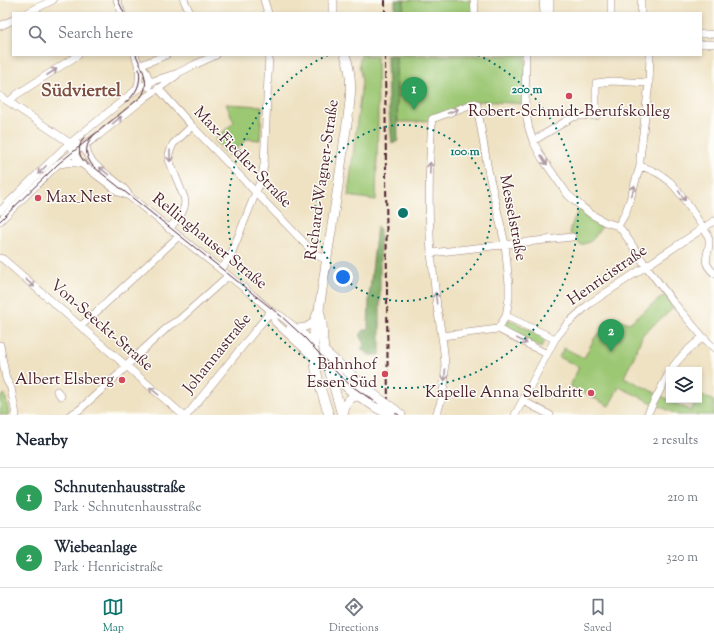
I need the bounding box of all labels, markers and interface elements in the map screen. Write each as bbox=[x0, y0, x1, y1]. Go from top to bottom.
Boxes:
search box bbox=[12, 12, 702, 56]
icon: search bbox=[26, 23, 48, 45]
text: Search here bbox=[58, 24, 133, 45]
one-way arrow bbox=[46, 68, 57, 76]
pin: 1 bbox=[401, 77, 427, 110]
district label: Südviertel bbox=[41, 79, 122, 105]
text: 200 m bbox=[512, 81, 542, 99]
marker: Robert-Schmidt-Berufskolleg bbox=[564, 91, 574, 101]
street label: Richard-Wagner-Straße bbox=[300, 98, 346, 262]
place label: Robert-Schmidt-Berufskolleg bbox=[468, 101, 670, 124]
street label: Max-Fiedler-Straße bbox=[187, 102, 297, 214]
one-way arrow bbox=[447, 106, 459, 114]
one-way arrow bbox=[112, 116, 123, 124]
text: 100 m bbox=[449, 143, 480, 161]
one-way arrow bbox=[166, 149, 174, 162]
one-way arrow bbox=[540, 154, 548, 165]
one-way arrow bbox=[427, 162, 434, 175]
one-way arrow bbox=[37, 165, 47, 175]
one-way arrow bbox=[98, 167, 109, 176]
street label: Messelstraße bbox=[492, 173, 532, 263]
one-way arrow bbox=[630, 184, 637, 197]
place label: Max_Nest bbox=[46, 187, 113, 210]
street label: Rellinghauser Straße bbox=[147, 188, 271, 296]
one-way arrow bbox=[678, 191, 686, 202]
marker: Max_Nest bbox=[33, 193, 43, 203]
centre of rings bbox=[396, 206, 410, 220]
street label: Henricistraße bbox=[563, 240, 653, 312]
your location bbox=[333, 267, 353, 287]
street label: Von-Seeckt-Straße bbox=[44, 275, 158, 377]
one-way arrow bbox=[25, 278, 36, 287]
one-way arrow bbox=[432, 292, 440, 305]
street label: Johannastraße bbox=[178, 309, 258, 400]
pin: 2 bbox=[598, 319, 624, 352]
one-way arrow bbox=[516, 338, 528, 346]
place label: Bahnhof Essen Süd bbox=[307, 354, 378, 395]
map controls bbox=[666, 367, 702, 403]
button: layers bbox=[666, 367, 702, 403]
one-way arrow bbox=[441, 368, 449, 381]
place label: Albert Elsberg bbox=[15, 369, 114, 392]
marker: Bahnhof Essen Süd bbox=[380, 369, 390, 379]
marker: Albert Elsberg bbox=[117, 375, 127, 385]
place label: Kapelle Anna Selbdritt bbox=[425, 382, 584, 405]
one-way arrow bbox=[149, 386, 160, 395]
marker: Kapelle Anna Selbdritt bbox=[586, 388, 596, 398]
text: Nearby bbox=[16, 429, 68, 453]
text: 2 results bbox=[653, 432, 698, 450]
text: Schnutenhausstraße bbox=[54, 478, 185, 499]
text: 1 bbox=[27, 489, 31, 507]
text: 210 m bbox=[667, 489, 698, 507]
text: Park · Schnutenhausstraße bbox=[54, 499, 201, 517]
text: Wiebeanlage bbox=[54, 538, 137, 559]
text: 2 bbox=[26, 549, 32, 567]
text: 320 m bbox=[666, 549, 698, 567]
text: Park · Henricistraße bbox=[54, 559, 163, 577]
tab: Map bbox=[102, 596, 124, 636]
tab: Directions bbox=[329, 596, 379, 636]
tab: Saved bbox=[583, 596, 612, 636]

